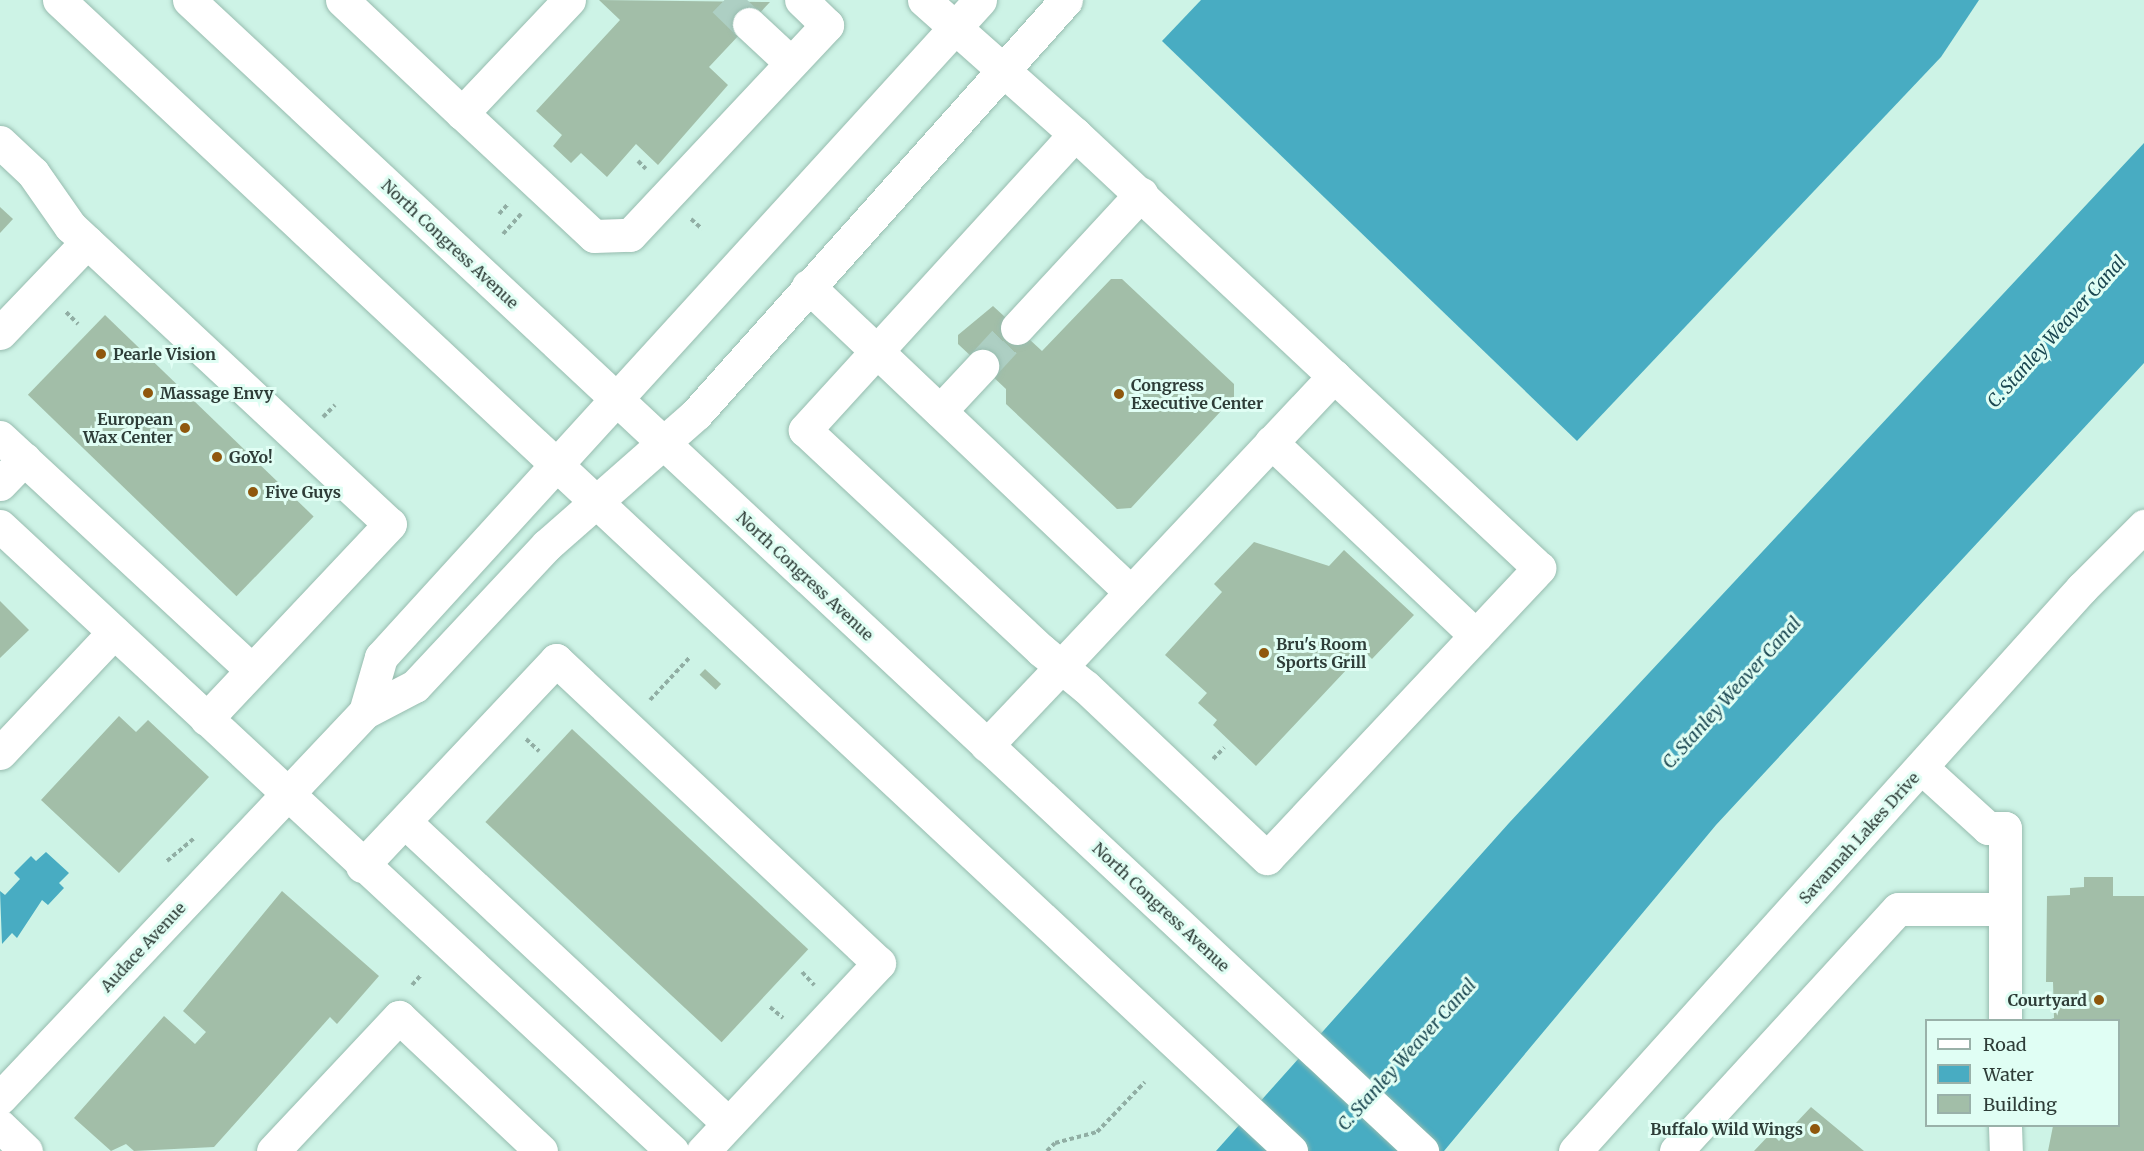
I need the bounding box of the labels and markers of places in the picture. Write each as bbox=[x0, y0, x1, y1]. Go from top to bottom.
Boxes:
place label: Pearle Vision bbox=[113, 344, 216, 364]
marker: Pearle Vision bbox=[94, 347, 108, 361]
place label: Congress Executive Center bbox=[1131, 375, 1263, 413]
place label: Massage Envy bbox=[160, 383, 273, 403]
marker: Massage Envy bbox=[141, 386, 155, 400]
marker: Congress Executive Center bbox=[1112, 387, 1126, 401]
place label: European Wax Center bbox=[83, 409, 173, 447]
marker: European Wax Center bbox=[178, 421, 192, 435]
place label: GoYo! bbox=[229, 447, 273, 467]
marker: GoYo! bbox=[210, 450, 224, 464]
place label: Five Guys bbox=[265, 482, 341, 502]
marker: Five Guys bbox=[246, 485, 260, 499]
place label: Bru's Room Sports Grill bbox=[1276, 634, 1367, 672]
marker: Bru's Room Sports Grill bbox=[1257, 646, 1271, 660]
place label: Courtyard bbox=[2008, 990, 2087, 1010]
marker: Courtyard bbox=[2092, 993, 2106, 1007]
place label: Buffalo Wild Wings bbox=[1650, 1119, 1803, 1139]
marker: Buffalo Wild Wings bbox=[1808, 1122, 1822, 1136]

